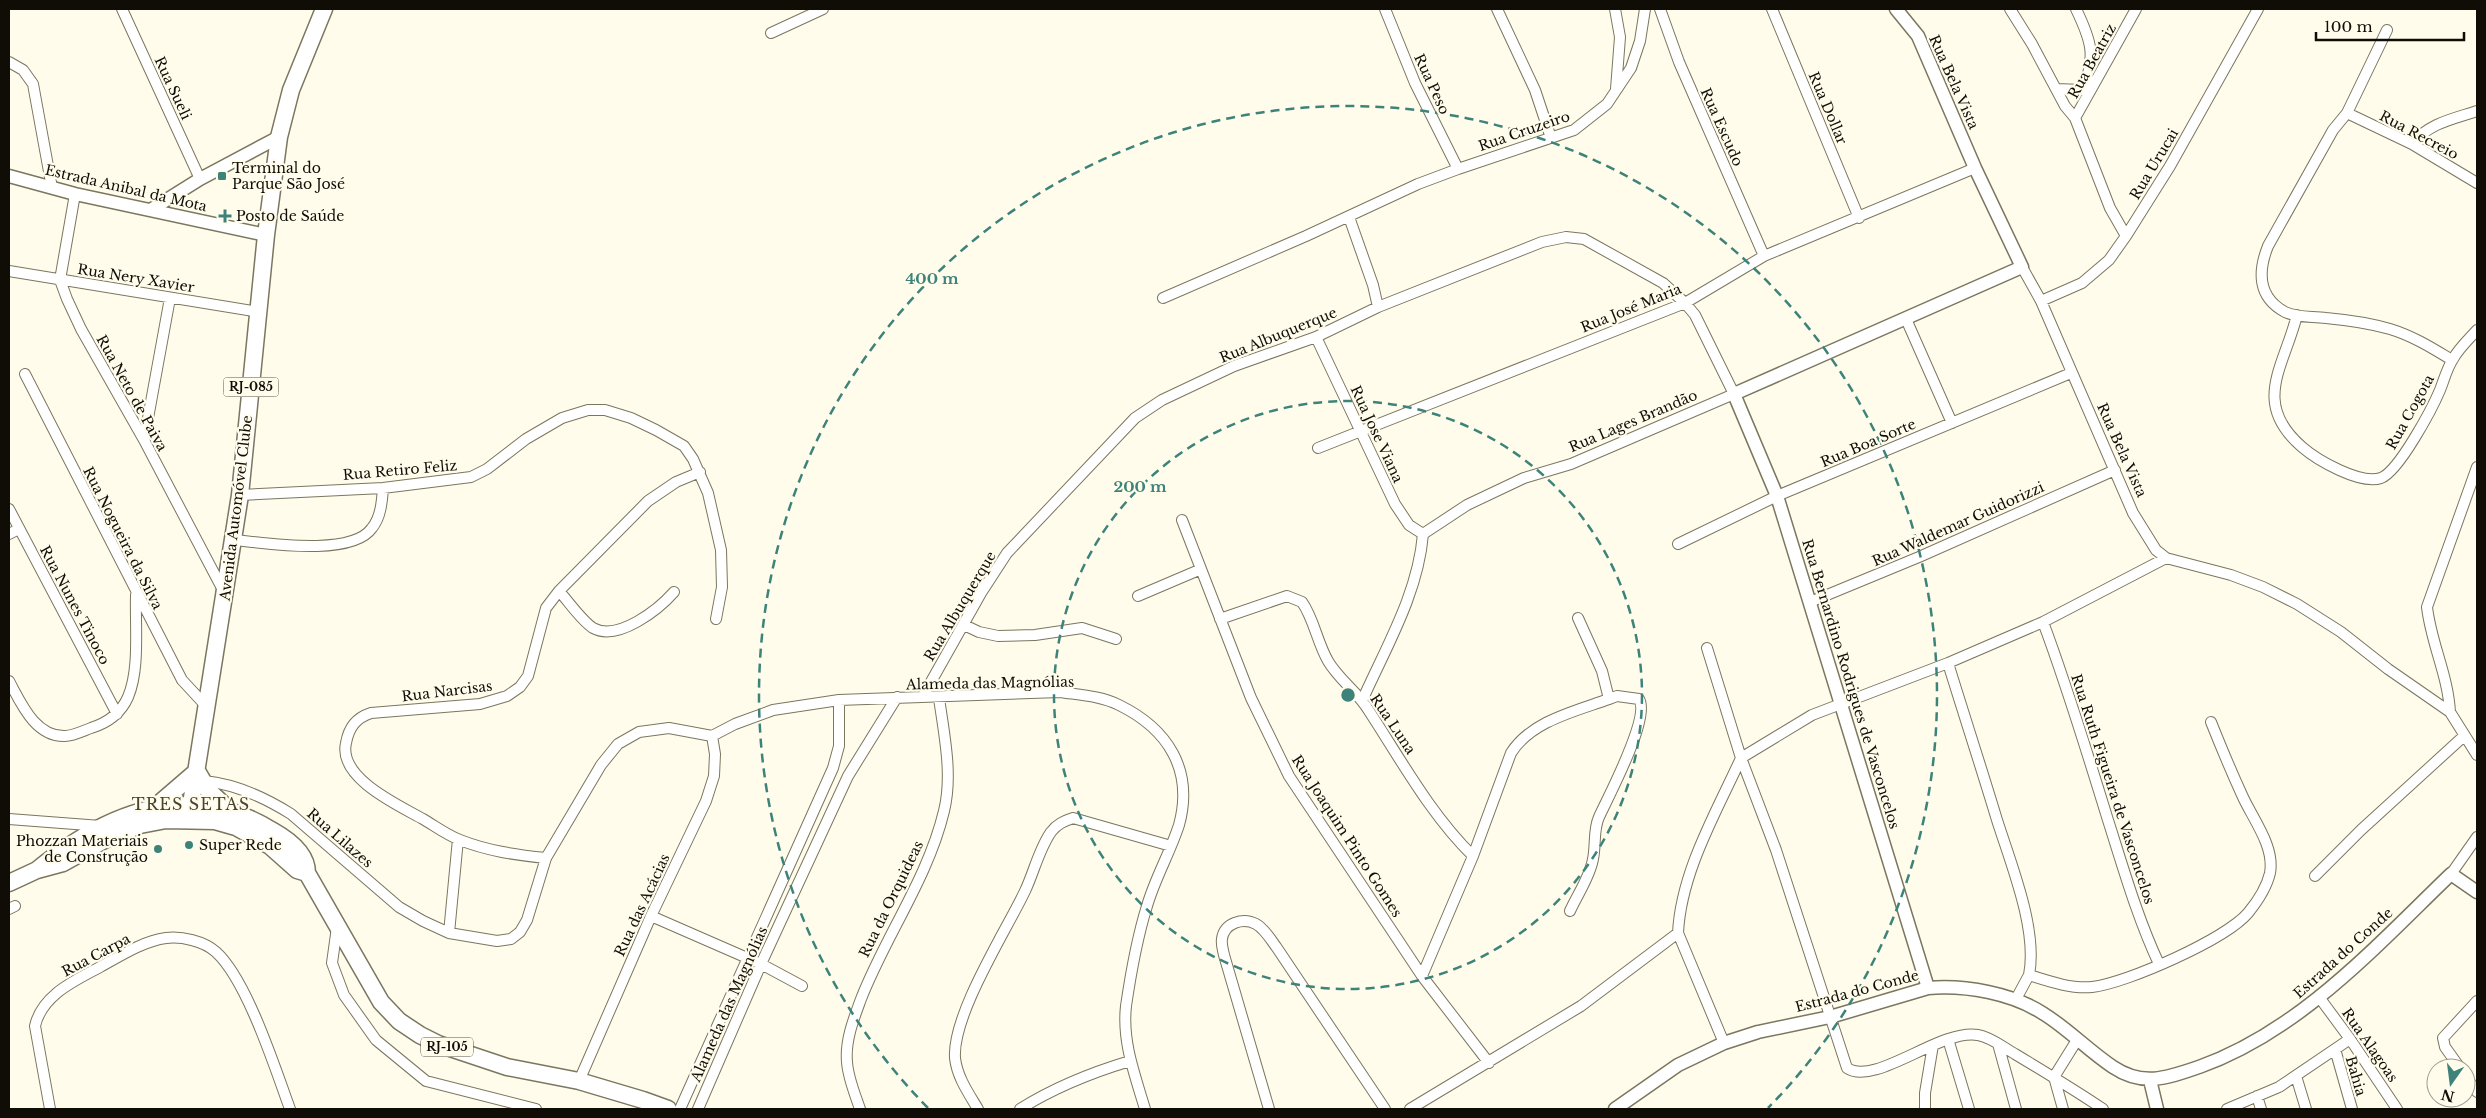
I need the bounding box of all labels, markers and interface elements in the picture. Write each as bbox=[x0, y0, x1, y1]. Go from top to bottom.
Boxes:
scale bar bbox=[2316, 10, 2464, 42]
text: 100 m bbox=[2324, 17, 2373, 36]
street label: Rua Beatriz bbox=[2064, 20, 2120, 102]
street label: Rua Bela Vista bbox=[1925, 32, 1983, 132]
street label: Rua Peso bbox=[1410, 51, 1454, 117]
street label: Rua Sueli bbox=[151, 53, 196, 123]
street label: Rua Dollar bbox=[1805, 69, 1851, 147]
street label: Rua Escudo bbox=[1697, 85, 1747, 169]
street label: Rua Cruzeiro bbox=[1476, 107, 1572, 155]
street label: Rua Recreio bbox=[2376, 107, 2462, 163]
street label: Rua Urucai bbox=[2126, 125, 2182, 203]
place label: Terminal do Parque São José bbox=[232, 159, 345, 193]
street label: Estrada Anibal da Mota bbox=[43, 161, 209, 215]
marker: Terminal do Parque São José bbox=[216, 170, 228, 182]
place label: Posto de Saúde bbox=[236, 207, 344, 225]
marker: Posto de Saúde bbox=[218, 209, 232, 223]
street label: Rua Nery Xavier bbox=[76, 260, 196, 296]
text: 400 m bbox=[905, 269, 959, 288]
street label: Rua José Maria bbox=[1578, 280, 1684, 336]
street label: Rua Albuquerque bbox=[1217, 303, 1339, 367]
street label: Rua Neto de Paiva bbox=[93, 332, 172, 455]
street label: Rua Cogota bbox=[2382, 371, 2438, 453]
road number: RJ-085 bbox=[224, 378, 278, 397]
street label: Rua Jose Viana bbox=[1347, 383, 1407, 486]
street label: Rua Lages Brandão bbox=[1566, 386, 1700, 456]
street label: Rua Bela Vista bbox=[2093, 400, 2151, 500]
street label: Avenida Automóvel Clube bbox=[216, 414, 256, 603]
street label: Rua Boa Sorte bbox=[1818, 415, 1918, 471]
street label: Rua Retiro Feliz bbox=[342, 456, 458, 484]
street label: Rua Nogueira da Silva bbox=[79, 464, 167, 613]
text: 200 m bbox=[1114, 477, 1167, 496]
street label: Rua Waldemar Guidorizzi bbox=[1869, 478, 2047, 570]
street label: Rua Bernardino Rodrigues de Vasconcelos bbox=[1798, 537, 1904, 831]
street label: Rua Nunes Tinoco bbox=[36, 542, 114, 668]
street label: Rua Albuquerque bbox=[920, 548, 1000, 664]
street label: Rua Ruth Figueira de Vasconcelos bbox=[2067, 672, 2159, 906]
street label: Alameda das Magnólias bbox=[905, 673, 1074, 693]
street label: Rua Narcisas bbox=[401, 677, 493, 705]
centre of rings bbox=[1339, 686, 1357, 704]
street label: Rua Luna bbox=[1366, 690, 1420, 758]
street label: Rua Joaquim Pinto Gomes bbox=[1288, 752, 1406, 920]
district label: TRES SETAS bbox=[132, 794, 250, 814]
street label: Rua Lilazes bbox=[303, 804, 377, 872]
place label: Phozzan Materiais de Construção bbox=[16, 832, 148, 866]
place label: Super Rede bbox=[199, 836, 282, 854]
street label: Rua da Orquideas bbox=[855, 838, 927, 960]
marker: Super Rede bbox=[183, 839, 195, 851]
marker: Phozzan Materiais de Construção bbox=[152, 843, 164, 855]
street label: Rua das Acácias bbox=[610, 851, 674, 959]
street label: Estrada do Conde bbox=[2290, 904, 2396, 1002]
street label: Alameda das Magnólias bbox=[686, 923, 771, 1086]
street label: Rua Carpa bbox=[59, 929, 134, 981]
street label: Estrada do Conde bbox=[1793, 966, 1921, 1016]
street label: Rua Alagoas bbox=[2338, 1005, 2402, 1085]
road number: RJ-105 bbox=[421, 1038, 473, 1056]
street label: Bahia bbox=[2342, 1054, 2370, 1098]
north arrow bbox=[2426, 1058, 2476, 1108]
text: N bbox=[2439, 1085, 2456, 1106]

